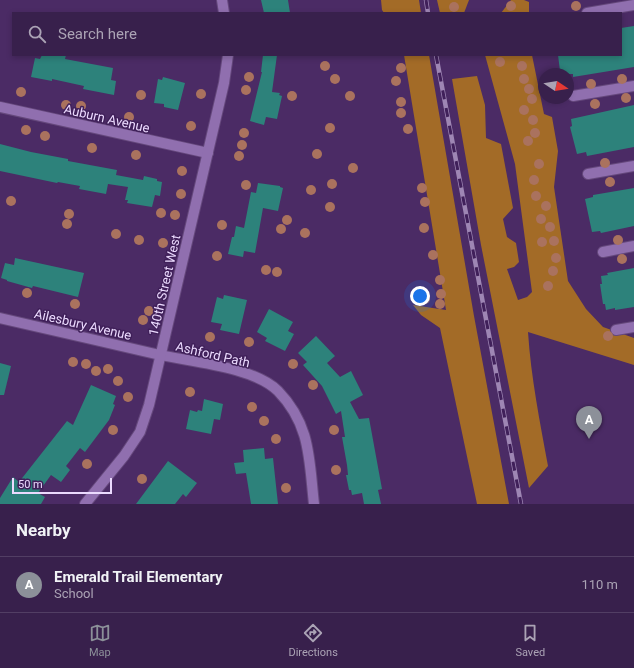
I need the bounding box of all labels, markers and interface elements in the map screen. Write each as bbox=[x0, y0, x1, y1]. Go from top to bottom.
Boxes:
search box bbox=[12, 12, 622, 56]
icon: search bbox=[26, 23, 48, 45]
text: Search here bbox=[58, 25, 137, 43]
north arrow bbox=[538, 68, 574, 104]
street label: Auburn Avenue bbox=[63, 101, 151, 136]
street label: 140th Street West bbox=[146, 233, 183, 337]
your location bbox=[410, 286, 430, 306]
street label: Ailesbury Avenue bbox=[33, 306, 133, 343]
street label: Ashford Path bbox=[174, 339, 251, 370]
pin: A bbox=[576, 406, 602, 439]
scale bar bbox=[12, 476, 112, 495]
text: 50 m bbox=[18, 478, 43, 491]
text: Nearby bbox=[16, 520, 71, 540]
text: Emerald Trail Elementary bbox=[54, 568, 223, 586]
text: A bbox=[25, 577, 33, 592]
text: 110 m bbox=[581, 577, 618, 592]
text: School bbox=[54, 586, 94, 601]
tab: Map bbox=[89, 622, 111, 659]
tab: Directions bbox=[288, 622, 338, 659]
tab: Saved bbox=[515, 622, 545, 659]

